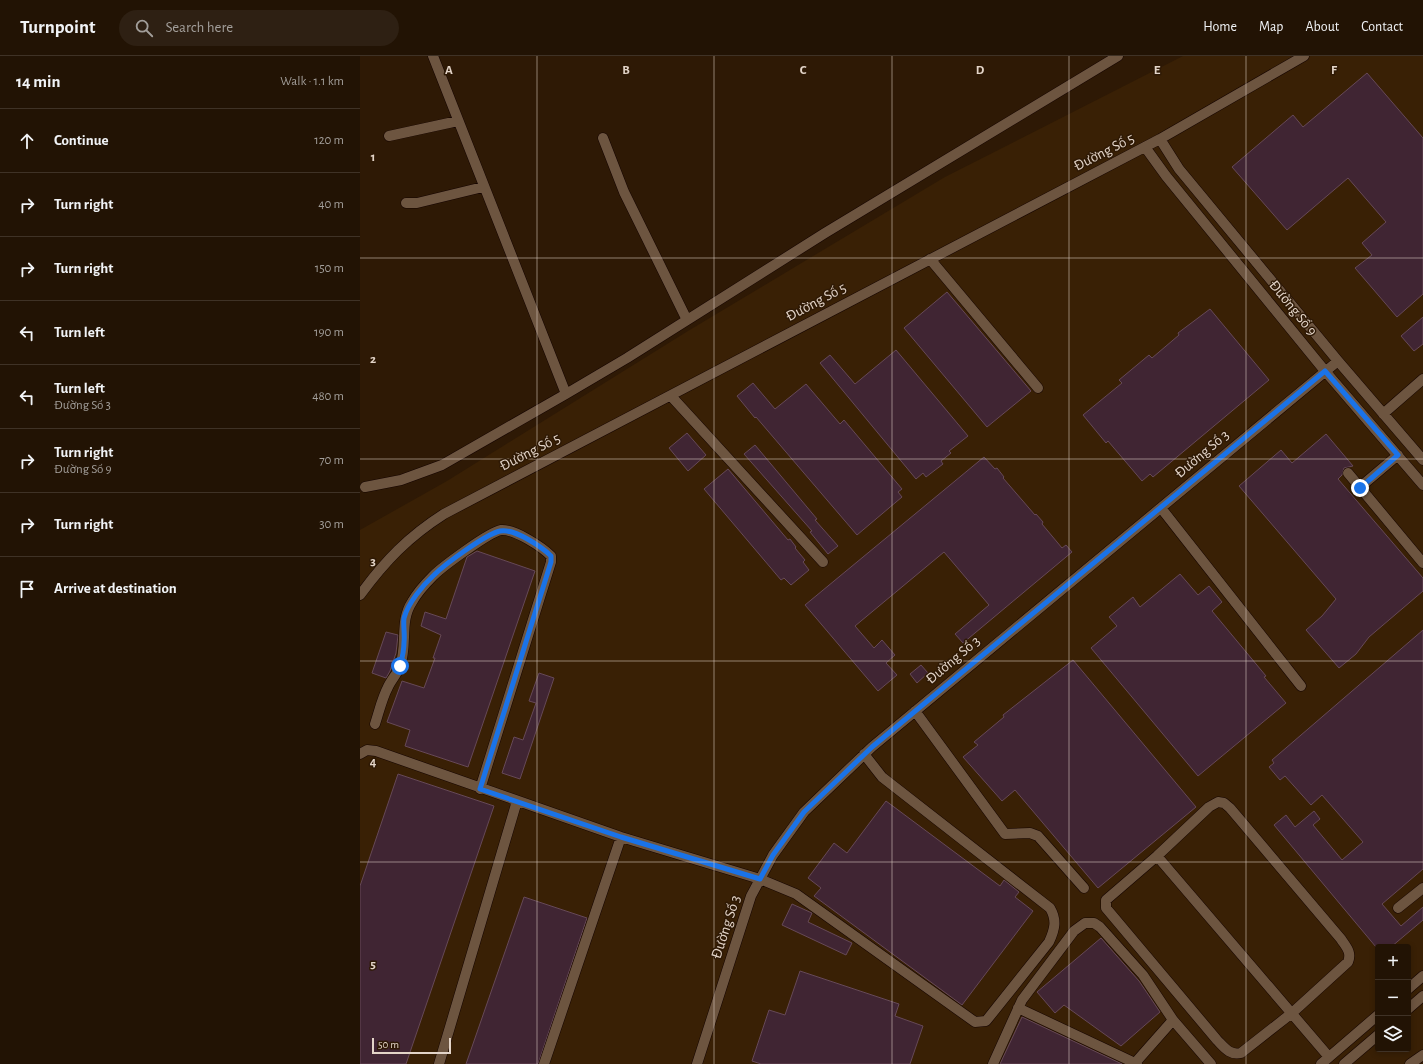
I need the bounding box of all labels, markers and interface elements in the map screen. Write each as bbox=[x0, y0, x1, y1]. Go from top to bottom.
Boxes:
search box bbox=[119, 10, 399, 46]
icon: search bbox=[133, 17, 155, 39]
text: Turnpoint bbox=[20, 18, 95, 37]
text: Search here bbox=[165, 20, 233, 35]
text: Home bbox=[1203, 20, 1237, 34]
text: Map bbox=[1259, 20, 1283, 34]
text: About bbox=[1305, 20, 1339, 34]
text: Contact bbox=[1361, 20, 1403, 34]
text: A bbox=[445, 64, 453, 77]
text: B bbox=[622, 64, 630, 77]
text: C bbox=[800, 64, 807, 77]
text: D bbox=[976, 64, 985, 77]
text: E bbox=[1154, 64, 1161, 77]
text: F bbox=[1331, 64, 1338, 77]
text: 14 min bbox=[16, 73, 60, 90]
text: Walk · 1.1 km bbox=[280, 75, 344, 88]
icon: ahead bbox=[16, 130, 38, 152]
street label: Đường Số 5 bbox=[1071, 130, 1137, 174]
text: Continue bbox=[54, 133, 109, 148]
text: 120 m bbox=[314, 134, 344, 147]
text: 1 bbox=[371, 151, 375, 164]
icon: right bbox=[16, 194, 38, 216]
text: Turn right bbox=[54, 197, 113, 212]
text: 40 m bbox=[318, 198, 344, 211]
icon: right bbox=[16, 258, 38, 280]
text: Turn right bbox=[54, 261, 113, 276]
text: 150 m bbox=[315, 262, 344, 275]
street label: Đường Số 9 bbox=[1266, 277, 1320, 339]
street label: Đường Số 5 bbox=[783, 280, 849, 324]
icon: left bbox=[16, 322, 38, 344]
text: Turn left bbox=[54, 325, 105, 340]
text: 190 m bbox=[314, 326, 344, 339]
text: 2 bbox=[370, 353, 376, 366]
text: Turn left bbox=[54, 381, 105, 396]
icon: left bbox=[16, 386, 38, 408]
text: 480 m bbox=[312, 390, 344, 403]
text: Đường Số 3 bbox=[54, 399, 111, 412]
street label: Đường Số 3 bbox=[1172, 427, 1232, 481]
street label: Đường Số 5 bbox=[497, 430, 563, 474]
text: Turn right bbox=[54, 445, 113, 460]
icon: right bbox=[16, 450, 38, 472]
text: 70 m bbox=[319, 454, 344, 467]
text: Đường Số 9 bbox=[54, 463, 112, 476]
route end bbox=[1351, 479, 1369, 497]
icon: right bbox=[16, 514, 38, 536]
text: Turn right bbox=[54, 517, 113, 532]
text: 30 m bbox=[319, 518, 344, 531]
text: 3 bbox=[370, 555, 376, 568]
icon: arrive bbox=[16, 578, 38, 600]
text: Arrive at destination bbox=[54, 581, 177, 596]
street label: Đường Số 3 bbox=[923, 633, 983, 687]
route start bbox=[391, 657, 409, 675]
text: 4 bbox=[370, 756, 377, 769]
street label: Đường Số 3 bbox=[709, 893, 743, 961]
map controls bbox=[1375, 944, 1411, 1052]
button: + bbox=[1375, 944, 1411, 980]
text: 5 bbox=[370, 958, 376, 971]
button: − bbox=[1375, 980, 1411, 1016]
button: layers bbox=[1375, 1016, 1411, 1052]
scale bar bbox=[372, 1036, 451, 1055]
text: 50 m bbox=[378, 1039, 399, 1050]

